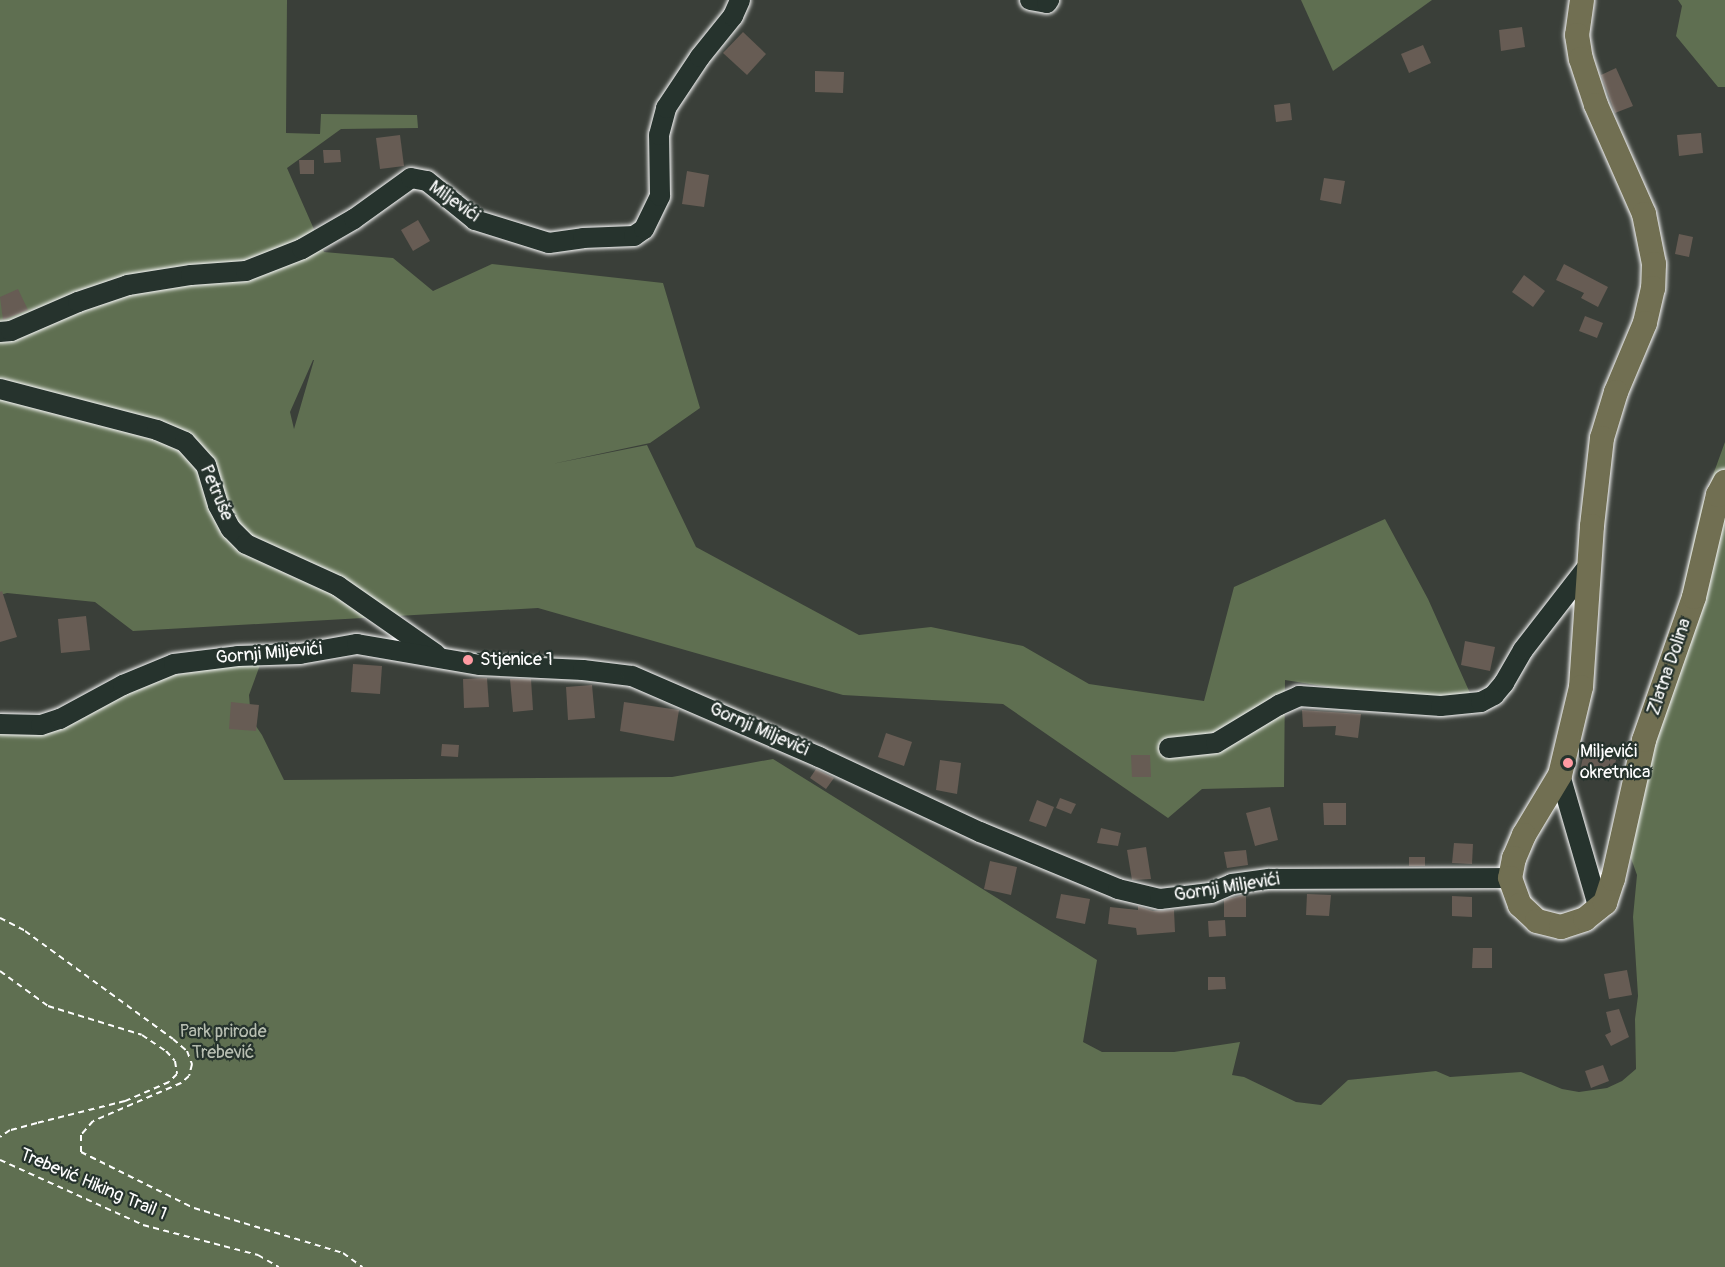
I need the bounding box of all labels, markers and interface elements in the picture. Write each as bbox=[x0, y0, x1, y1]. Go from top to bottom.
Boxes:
street label: Miljevići bbox=[424, 177, 484, 227]
street label: Petruše bbox=[195, 462, 237, 524]
street label: Zlatna Dolina bbox=[1643, 616, 1697, 718]
street label: Gornji Miljevići bbox=[215, 639, 323, 669]
place label: Stjenice 1 bbox=[480, 649, 553, 671]
marker: Stjenice 1 bbox=[461, 653, 475, 667]
street label: Gornji Miljevići bbox=[706, 698, 812, 762]
place label: Miljevići okretnica bbox=[1580, 742, 1650, 784]
marker: Miljevići okretnica bbox=[1561, 756, 1575, 770]
street label: Gornji Miljevići bbox=[1173, 869, 1281, 907]
park label: Park prirode Trebević bbox=[179, 1022, 267, 1064]
street label: Trebević Hiking Trail 1 bbox=[16, 1144, 170, 1226]

